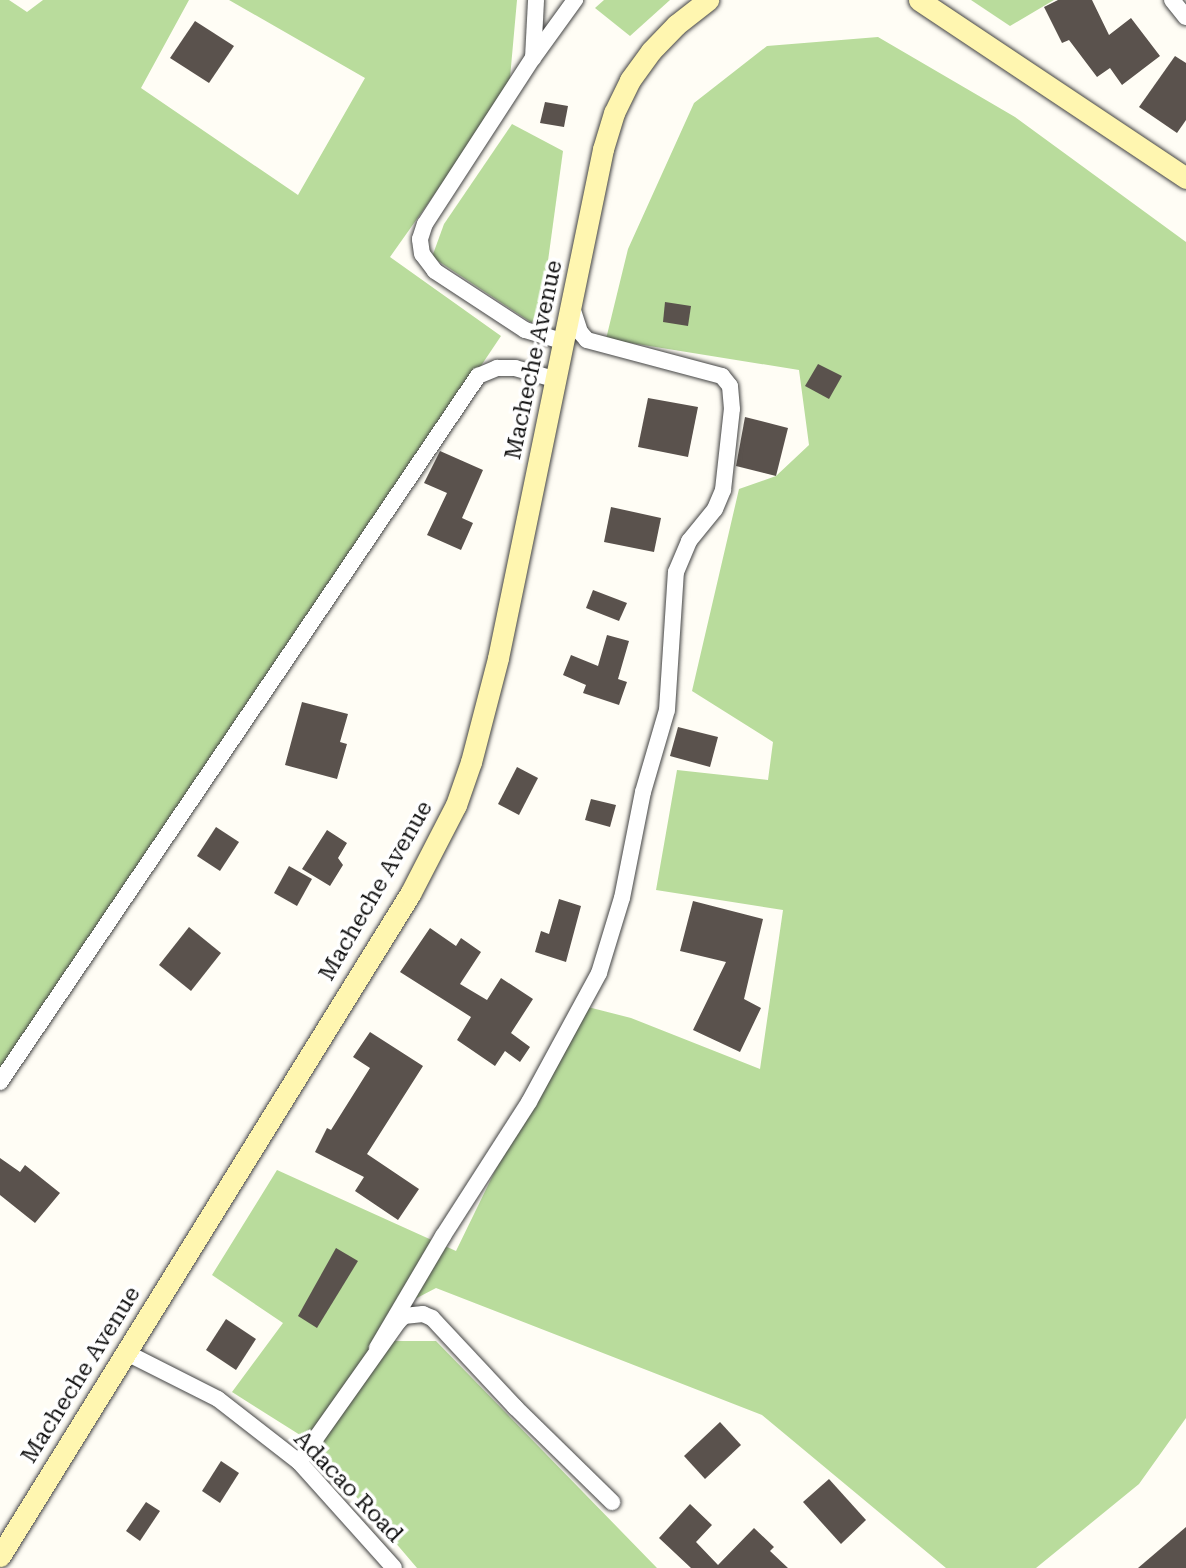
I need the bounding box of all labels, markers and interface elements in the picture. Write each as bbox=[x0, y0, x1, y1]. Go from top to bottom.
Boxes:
street label: Macheche Avenue bbox=[499, 258, 569, 462]
street label: Macheche Avenue bbox=[313, 796, 439, 986]
street label: Macheche Avenue bbox=[16, 1282, 146, 1468]
street label: Adacao Road bbox=[288, 1425, 408, 1549]

